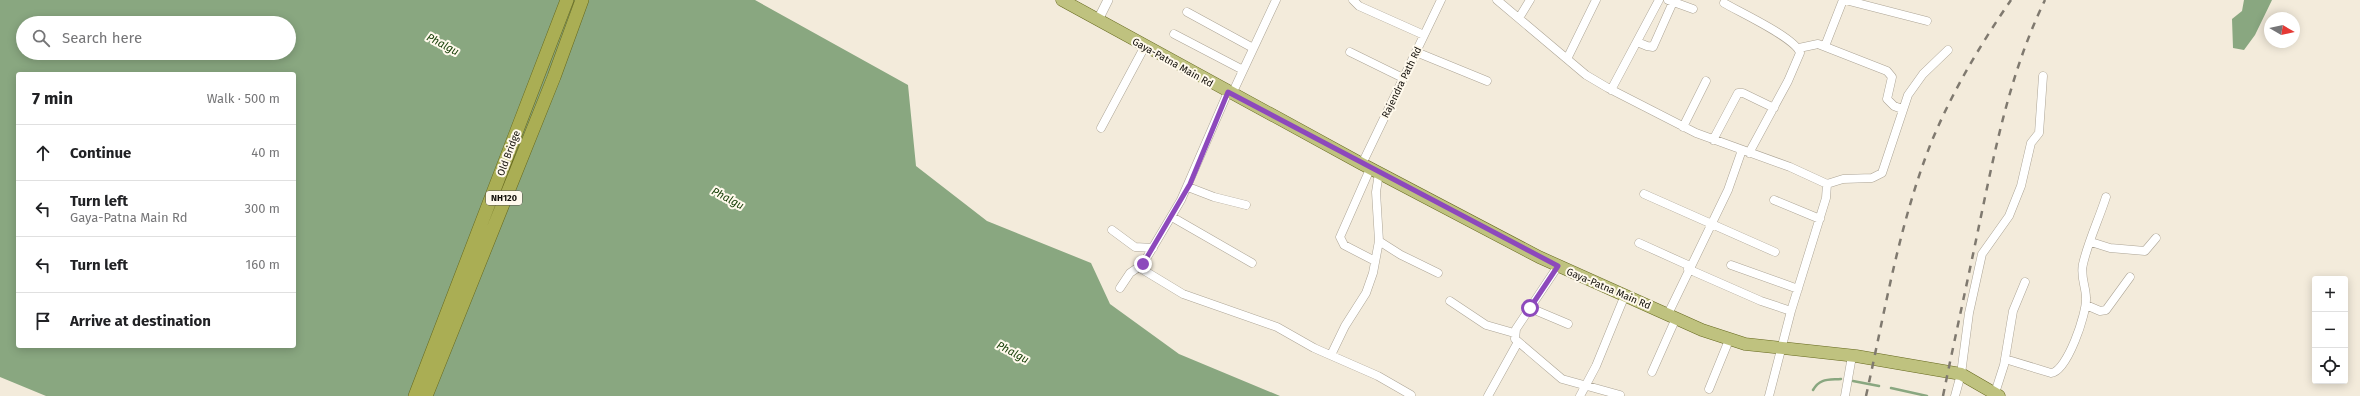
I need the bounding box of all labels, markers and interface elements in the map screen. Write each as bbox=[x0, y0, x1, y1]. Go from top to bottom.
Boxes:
north arrow bbox=[2264, 12, 2300, 48]
search box bbox=[16, 16, 296, 60]
icon: search bbox=[30, 27, 52, 49]
text: Search here bbox=[62, 29, 142, 47]
water label: Phalgu bbox=[424, 31, 461, 58]
street label: Gaya-Patna Main Rd bbox=[1130, 36, 1215, 90]
street label: Rajendra Path Rd bbox=[1379, 45, 1424, 120]
text: 7 min bbox=[32, 88, 73, 109]
text: Walk · 500 m bbox=[207, 91, 280, 106]
street label: Old Bridge bbox=[495, 129, 523, 178]
icon: ahead bbox=[32, 142, 54, 164]
text: Continue bbox=[70, 144, 131, 162]
text: 40 m bbox=[251, 145, 280, 160]
water label: Phalgu bbox=[709, 185, 746, 212]
road number: NH120 bbox=[486, 191, 522, 205]
text: Turn left bbox=[70, 192, 128, 210]
icon: left bbox=[32, 198, 54, 220]
text: 300 m bbox=[244, 201, 280, 216]
text: Gaya-Patna Main Rd bbox=[70, 210, 188, 225]
icon: left bbox=[32, 254, 54, 276]
route end bbox=[1134, 255, 1152, 273]
text: Turn left bbox=[70, 256, 128, 274]
text: 160 m bbox=[246, 257, 280, 272]
street label: Gaya-Patna Main Rd bbox=[1565, 266, 1653, 312]
map controls bbox=[2312, 276, 2348, 384]
button: + bbox=[2312, 276, 2348, 312]
route start bbox=[1521, 299, 1539, 317]
icon: arrive bbox=[32, 310, 54, 332]
text: Arrive at destination bbox=[70, 312, 211, 330]
button: − bbox=[2312, 312, 2348, 348]
water label: Phalgu bbox=[994, 339, 1031, 366]
button: locate bbox=[2312, 348, 2348, 384]

